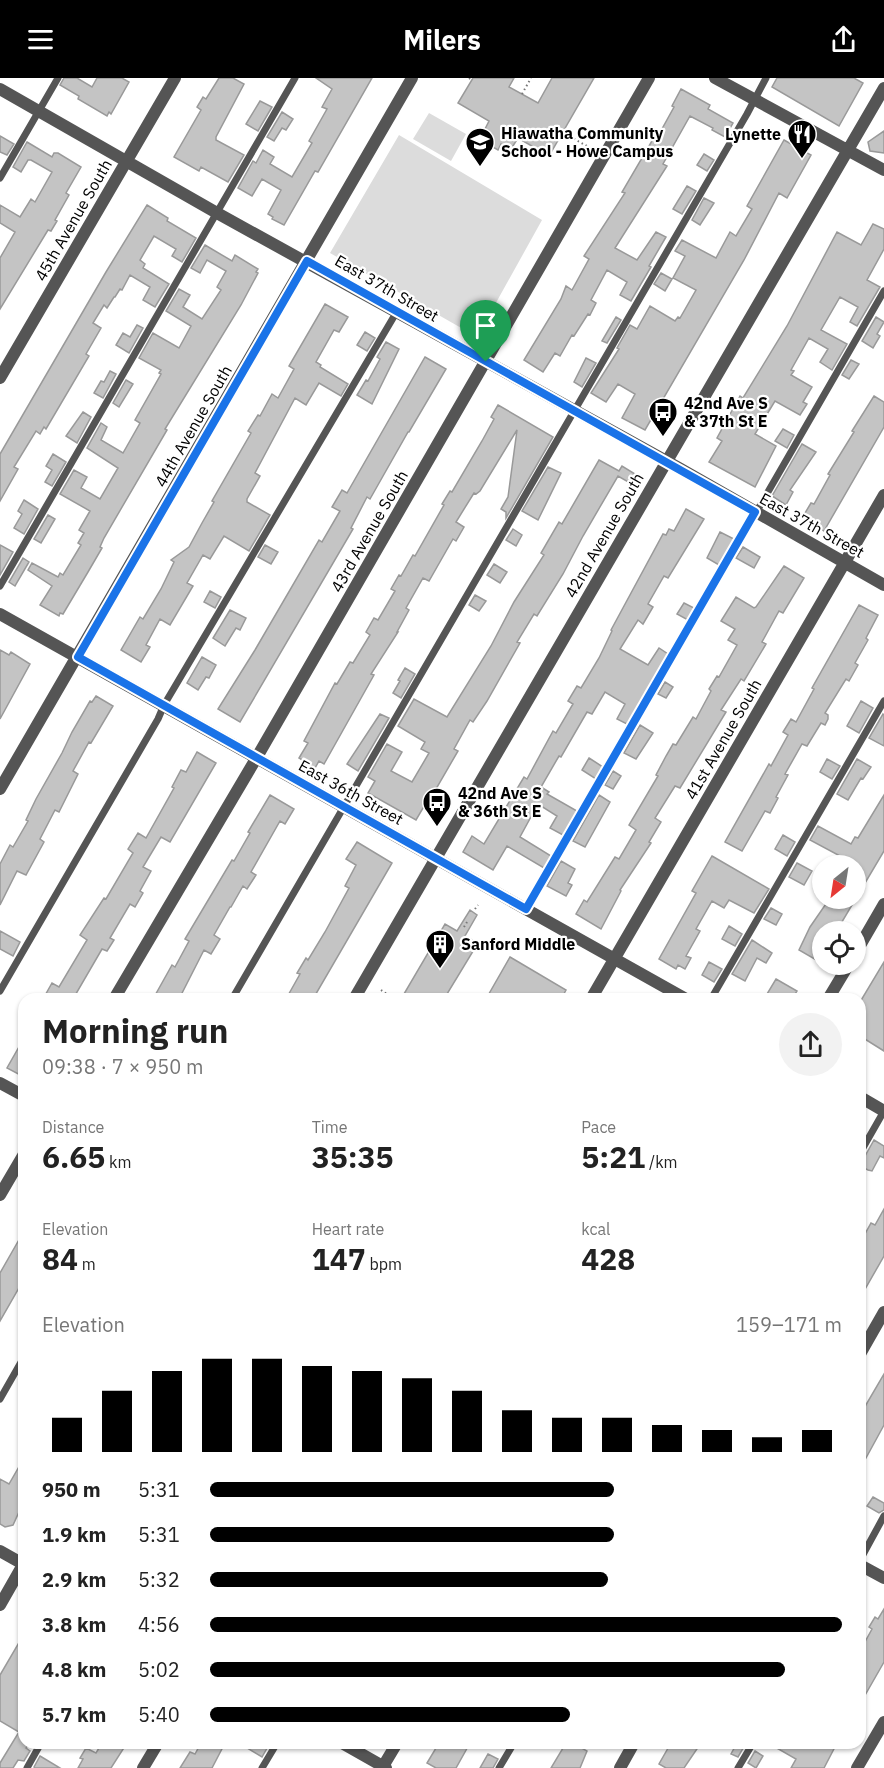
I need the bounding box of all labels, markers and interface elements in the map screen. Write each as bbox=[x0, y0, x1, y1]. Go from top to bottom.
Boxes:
text: Milers bbox=[403, 22, 481, 57]
icon: menu bbox=[24, 23, 57, 56]
icon: share bbox=[827, 23, 860, 56]
restaurant icon: Lynette bbox=[786, 118, 818, 160]
place label: Hiawatha Community School - Howe Campus bbox=[501, 123, 673, 161]
place label: Lynette bbox=[725, 124, 781, 144]
school or university icon: Hiawatha Community School - Howe Campus bbox=[464, 126, 496, 168]
street label: 45th Avenue South bbox=[30, 156, 116, 284]
street label: East 37th Street bbox=[332, 250, 442, 326]
pin bbox=[460, 300, 511, 362]
icon: arrive bbox=[469, 309, 502, 342]
street label: 44th Avenue South bbox=[150, 362, 236, 490]
place label: 42nd Ave S & 37th St E bbox=[684, 393, 768, 431]
bus stop icon: 42nd Ave S & 37th St E bbox=[647, 396, 679, 438]
street label: 43rd Avenue South bbox=[326, 467, 412, 595]
street label: 42nd Avenue South bbox=[560, 469, 648, 601]
street label: East 37th Street bbox=[756, 488, 868, 562]
street label: 41st Avenue South bbox=[680, 675, 766, 803]
street label: East 36th Street bbox=[295, 755, 407, 829]
place label: 42nd Ave S & 36th St E bbox=[458, 783, 542, 821]
bus stop icon: 42nd Ave S & 36th St E bbox=[421, 786, 453, 828]
north arrow bbox=[812, 855, 866, 909]
map controls bbox=[812, 855, 866, 975]
button: locate bbox=[812, 921, 866, 975]
building icon: Sanford Middle bbox=[424, 928, 456, 970]
place label: Sanford Middle bbox=[461, 934, 575, 954]
text: Morning run bbox=[42, 1009, 228, 1052]
button: share bbox=[779, 1013, 842, 1076]
text: 09:38 · 7 × 950 m bbox=[42, 1053, 203, 1080]
text: Distance bbox=[42, 1117, 104, 1137]
text: Time bbox=[312, 1117, 348, 1137]
text: Pace bbox=[581, 1117, 616, 1137]
text: 6.65 bbox=[42, 1137, 105, 1176]
text: 35:35 bbox=[312, 1137, 394, 1176]
text: 5:21 bbox=[581, 1137, 645, 1176]
text: km bbox=[105, 1152, 132, 1172]
text: /km bbox=[645, 1152, 678, 1172]
text: Elevation bbox=[42, 1219, 108, 1239]
text: Heart rate bbox=[312, 1219, 384, 1239]
text: kcal bbox=[581, 1219, 610, 1239]
text: 84 bbox=[42, 1239, 78, 1278]
text: 147 bbox=[312, 1239, 366, 1278]
text: 428 bbox=[581, 1239, 635, 1278]
text: m bbox=[78, 1254, 96, 1274]
text: bpm bbox=[366, 1254, 402, 1274]
text: Elevation bbox=[42, 1311, 125, 1338]
text: 159–171 m bbox=[736, 1311, 842, 1338]
text: 950 m bbox=[42, 1476, 101, 1503]
text: 5:31 bbox=[138, 1476, 180, 1503]
text: 1.9 km bbox=[42, 1521, 106, 1548]
text: 5:31 bbox=[138, 1521, 180, 1548]
text: 2.9 km bbox=[42, 1566, 106, 1593]
text: 5:32 bbox=[138, 1566, 180, 1593]
text: 3.8 km bbox=[42, 1611, 106, 1638]
text: 4:56 bbox=[138, 1611, 180, 1638]
text: 4.8 km bbox=[42, 1656, 106, 1683]
text: 5:02 bbox=[138, 1656, 180, 1683]
text: 5.7 km bbox=[42, 1701, 106, 1728]
text: 5:40 bbox=[138, 1701, 180, 1728]

